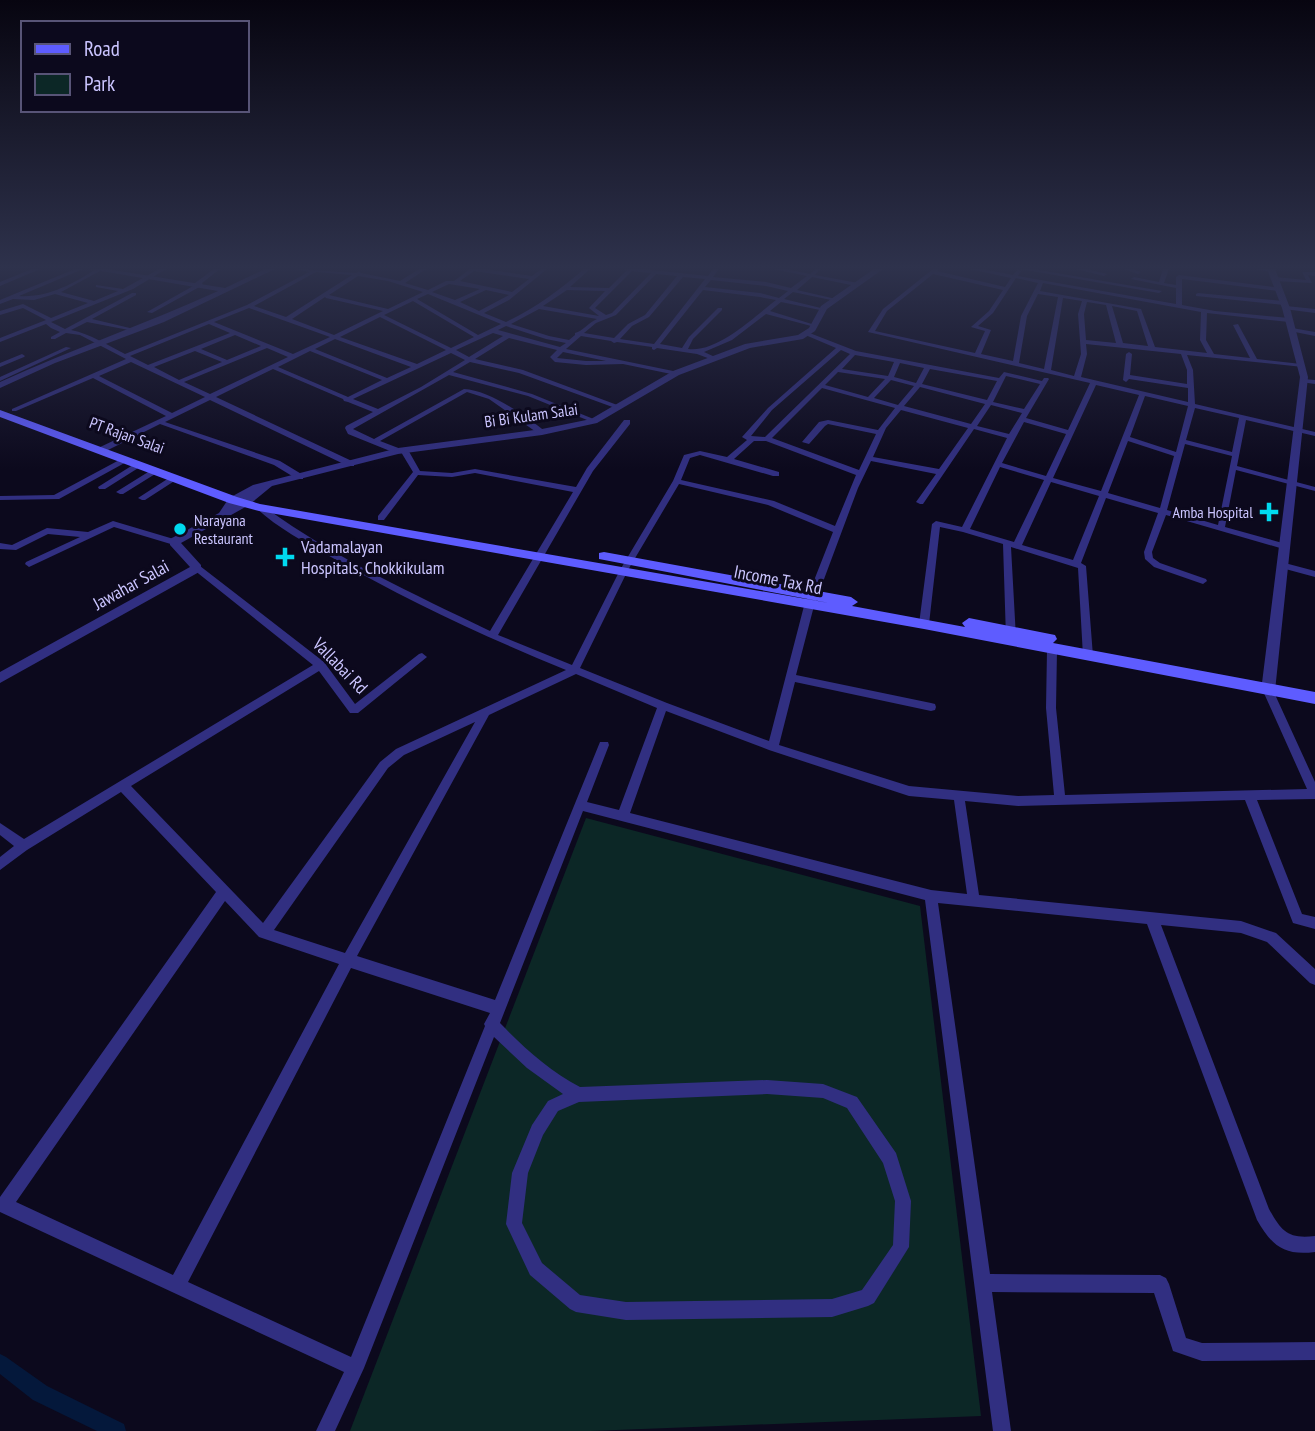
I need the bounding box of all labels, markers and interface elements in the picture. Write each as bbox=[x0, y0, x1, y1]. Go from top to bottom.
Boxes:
legend bbox=[21, 21, 248, 112]
text: Road bbox=[84, 35, 120, 62]
text: Park bbox=[84, 70, 115, 97]
street label: Bi Bi Kulam Salai bbox=[483, 399, 579, 431]
street label: PT Rajan Salai bbox=[87, 412, 167, 458]
place label: Amba Hospital bbox=[1172, 502, 1253, 522]
marker: Amba Hospital bbox=[1259, 502, 1279, 522]
place label: Narayana Restaurant bbox=[194, 510, 254, 548]
marker: Narayana Restaurant bbox=[172, 521, 188, 537]
place label: Vadamalayan Hospitals, Chokkikulam bbox=[300, 535, 444, 579]
marker: Vadamalayan Hospitals, Chokkikulam bbox=[275, 547, 295, 567]
street label: Jawahar Salai bbox=[88, 554, 173, 615]
street label: Income Tax Rd bbox=[732, 560, 824, 599]
street label: Vallabai Rd bbox=[307, 632, 373, 699]

